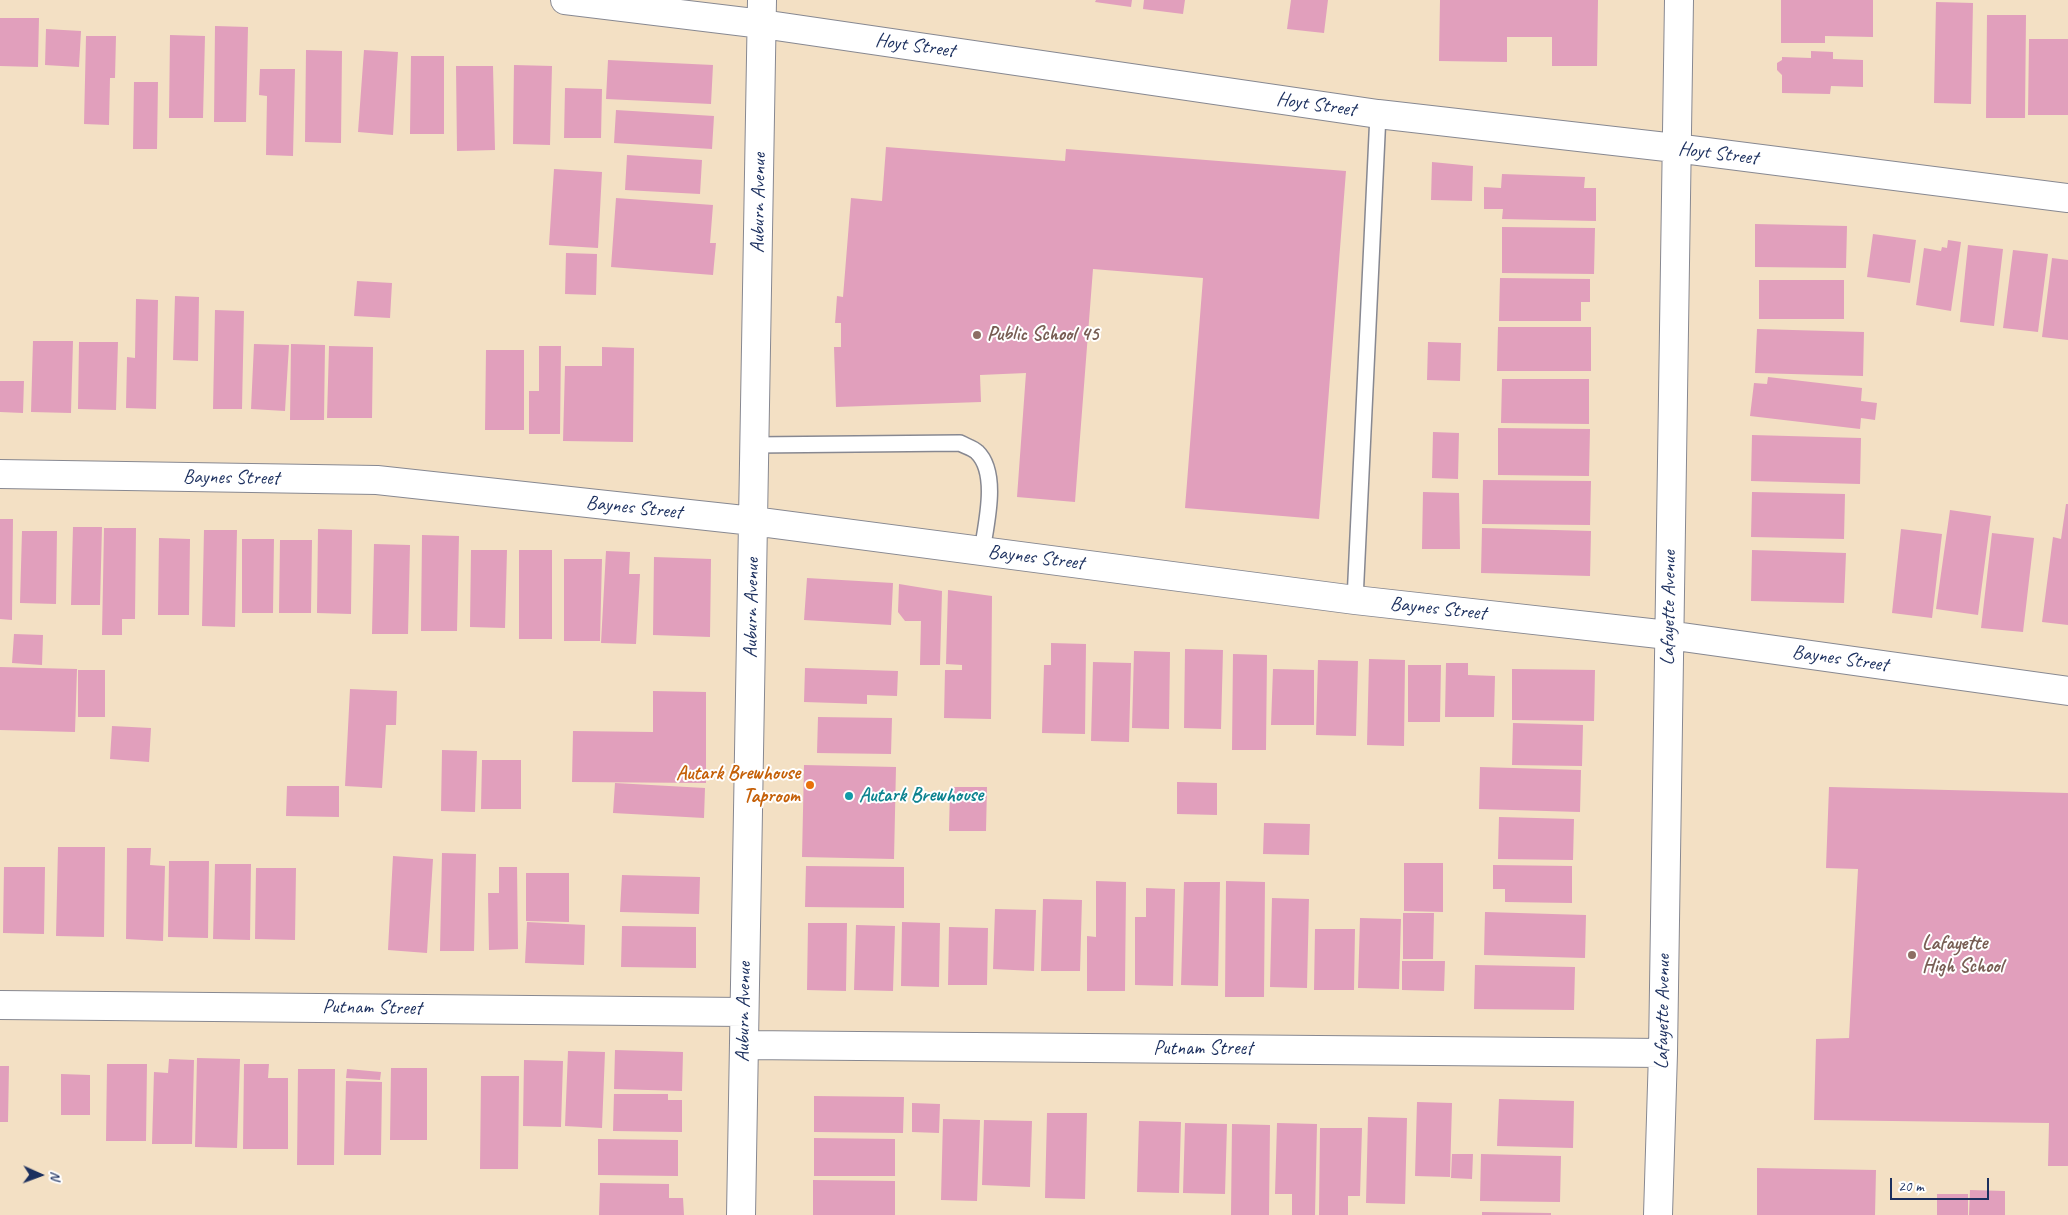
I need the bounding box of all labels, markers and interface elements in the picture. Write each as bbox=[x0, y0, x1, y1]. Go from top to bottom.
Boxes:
street label: Hoyt Street bbox=[874, 29, 956, 63]
street label: Hoyt Street bbox=[1275, 88, 1357, 122]
street label: Hoyt Street bbox=[1677, 137, 1759, 171]
street label: Auburn Avenue bbox=[746, 153, 772, 253]
place label: Public School 45 bbox=[987, 323, 1098, 347]
marker: Public School 45 bbox=[971, 329, 983, 341]
street label: Baynes Street bbox=[183, 465, 279, 491]
street label: Baynes Street bbox=[585, 491, 683, 525]
street label: Baynes Street bbox=[987, 540, 1085, 576]
street label: Lafayette Avenue bbox=[1656, 550, 1682, 666]
street label: Auburn Avenue bbox=[739, 558, 765, 658]
street label: Baynes Street bbox=[1389, 592, 1487, 626]
street label: Baynes Street bbox=[1791, 640, 1889, 678]
place label: Autark Brewhouse Taproom bbox=[676, 762, 800, 809]
marker: Autark Brewhouse Taproom bbox=[804, 779, 816, 791]
place label: Autark Brewhouse bbox=[859, 784, 983, 808]
marker: Autark Brewhouse bbox=[843, 790, 855, 802]
place label: Lafayette High School bbox=[1922, 932, 2003, 979]
marker: Lafayette High School bbox=[1906, 949, 1918, 961]
street label: Lafayette Avenue bbox=[1650, 954, 1676, 1070]
street label: Auburn Avenue bbox=[731, 962, 757, 1062]
street label: Putnam Street bbox=[322, 995, 422, 1021]
street label: Putnam Street bbox=[1153, 1037, 1253, 1061]
north arrow bbox=[15, 1150, 65, 1200]
scale bar bbox=[1893, 1168, 1992, 1200]
text: N bbox=[47, 1171, 64, 1180]
text: 20 m bbox=[1898, 1177, 1924, 1196]

